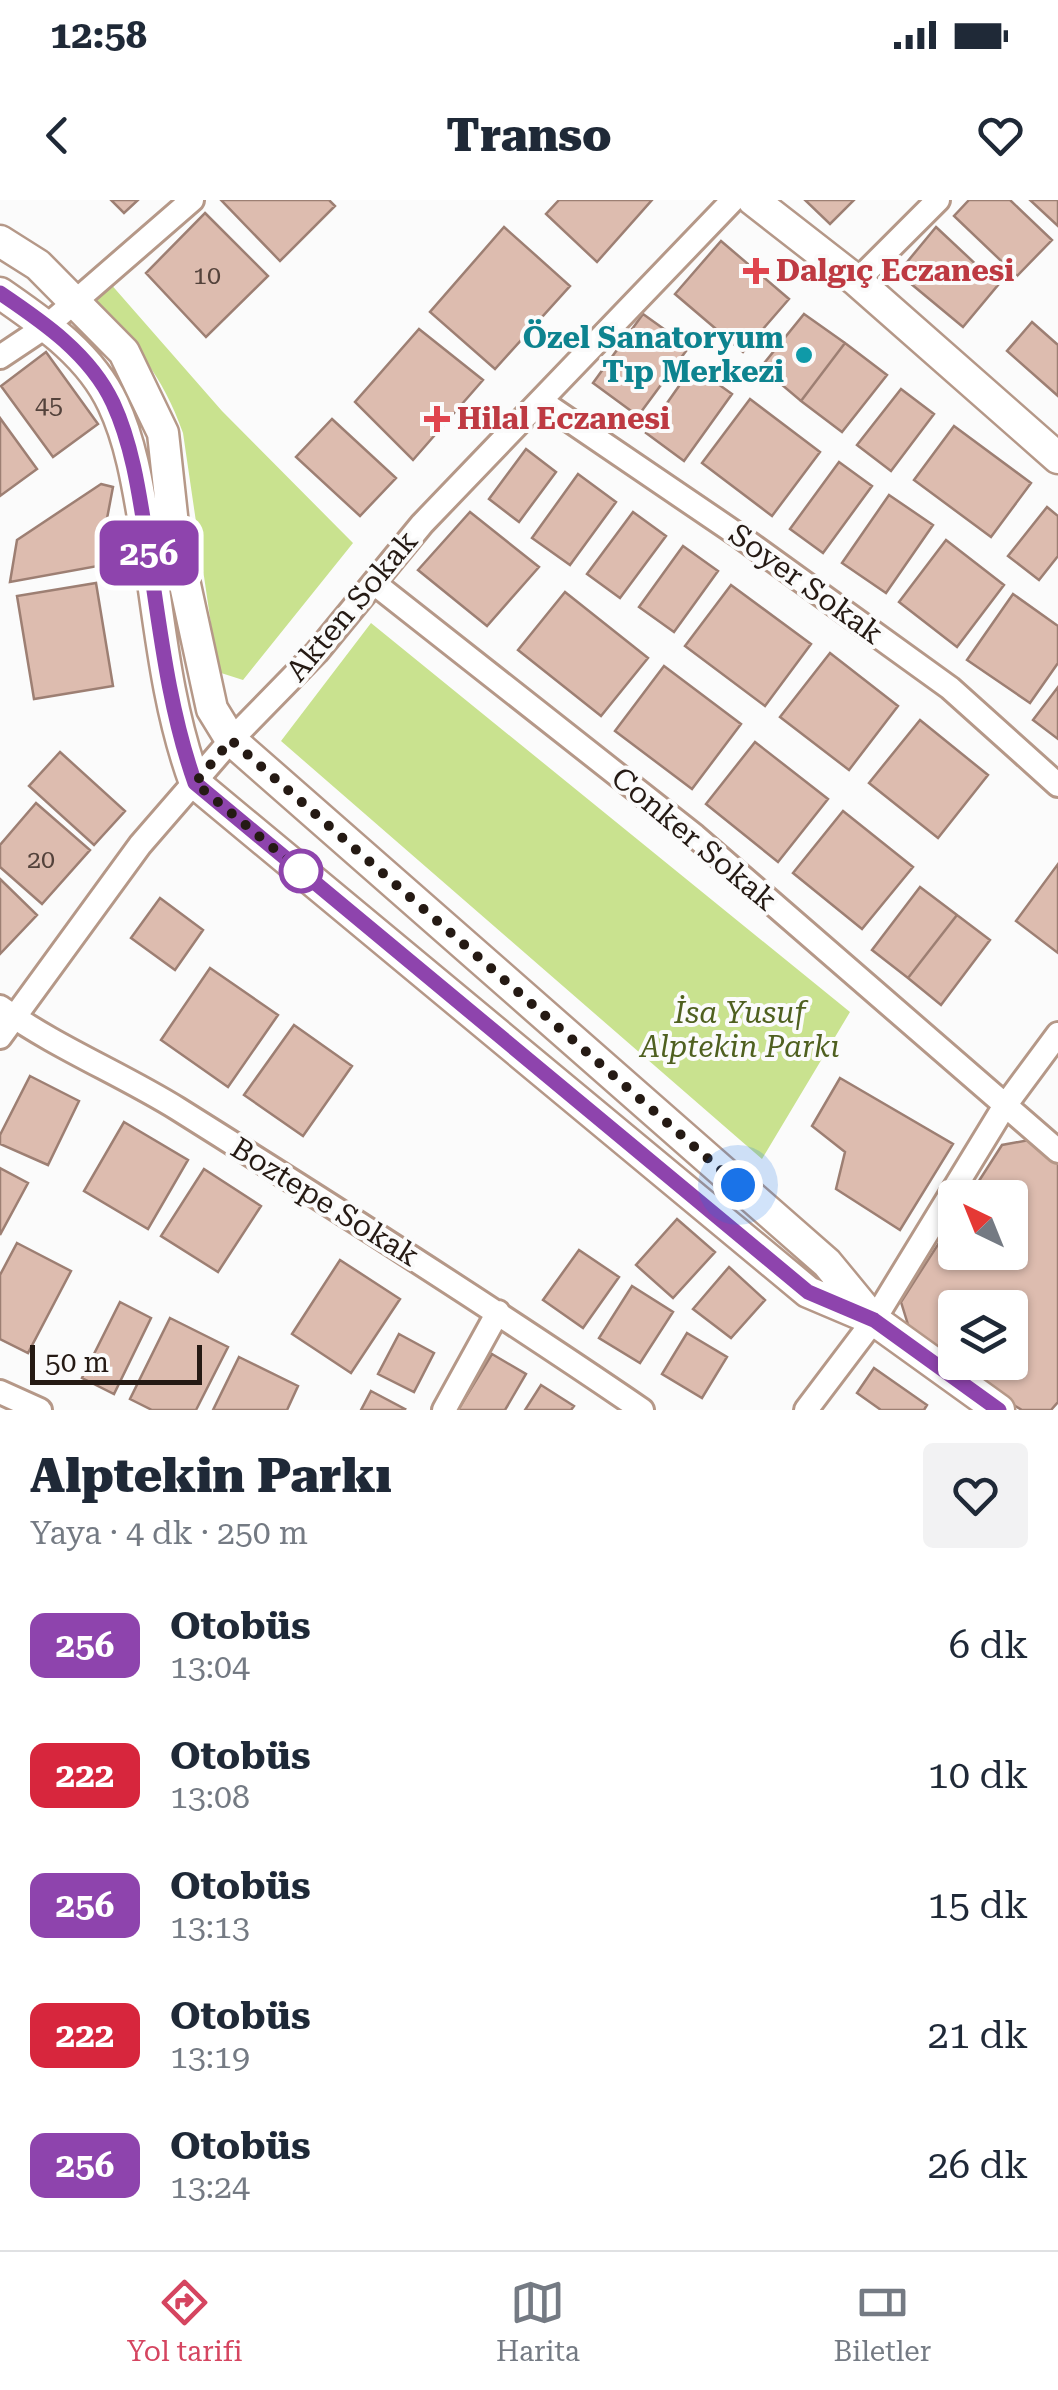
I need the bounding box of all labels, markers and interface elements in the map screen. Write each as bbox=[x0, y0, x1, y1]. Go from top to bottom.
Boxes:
text: 12:58 bbox=[50, 13, 147, 57]
icon: back bbox=[30, 108, 85, 163]
icon: heart bbox=[973, 108, 1028, 163]
text: Transo bbox=[446, 109, 612, 162]
place label: Dalgıç Eczanesi bbox=[776, 253, 1014, 288]
marker: Dalgıç Eczanesi bbox=[745, 260, 767, 282]
house number: 10 bbox=[193, 261, 221, 290]
place label: Özel Sanatoryum Tıp Merkezi bbox=[523, 319, 784, 389]
marker: Özel Sanatoryum Tıp Merkezi bbox=[793, 344, 815, 366]
house number: 45 bbox=[35, 391, 63, 420]
place label: Hilal Eczanesi bbox=[457, 401, 670, 436]
marker: Hilal Eczanesi bbox=[426, 408, 448, 430]
street label: Soyer Sokak bbox=[723, 516, 890, 651]
line badge: 256 bbox=[92, 520, 206, 586]
street label: Akten Sokak bbox=[279, 523, 425, 688]
text: 256 bbox=[120, 533, 178, 574]
street label: Conker Sokak bbox=[605, 760, 784, 918]
house number: 20 bbox=[27, 845, 55, 874]
unlabelled marker bbox=[280, 850, 322, 892]
park label: İsa Yusuf Alptekin Parkı bbox=[638, 995, 840, 1064]
street label: Boztepe Sokak bbox=[225, 1130, 426, 1273]
your location bbox=[713, 1160, 763, 1210]
north arrow bbox=[938, 1180, 1028, 1270]
map controls bbox=[938, 1180, 1028, 1380]
button: layers bbox=[938, 1290, 1028, 1380]
scale bar bbox=[30, 1340, 202, 1384]
text: 50 m bbox=[45, 1346, 109, 1379]
button: heart bbox=[923, 1443, 1028, 1548]
text: Alptekin Parkı bbox=[30, 1448, 392, 1504]
text: Yaya · 4 dk · 250 m bbox=[30, 1514, 308, 1552]
text: Otobüs bbox=[170, 1604, 311, 1648]
text: 6 dk bbox=[949, 1623, 1028, 1667]
text: 256 bbox=[56, 1625, 114, 1666]
text: 13:04 bbox=[170, 1648, 250, 1686]
text: Otobüs bbox=[170, 1734, 311, 1778]
text: 10 dk bbox=[927, 1753, 1028, 1797]
text: 222 bbox=[56, 1755, 114, 1796]
text: 13:08 bbox=[170, 1778, 250, 1816]
text: Otobüs bbox=[170, 1864, 311, 1908]
text: 15 dk bbox=[927, 1883, 1028, 1927]
text: 256 bbox=[56, 1885, 114, 1926]
text: 13:13 bbox=[170, 1908, 250, 1946]
text: Otobüs bbox=[170, 1994, 311, 2038]
text: 21 dk bbox=[927, 2013, 1028, 2057]
text: 222 bbox=[56, 2015, 114, 2056]
text: 13:19 bbox=[170, 2038, 250, 2076]
text: Otobüs bbox=[170, 2124, 311, 2168]
text: 26 dk bbox=[927, 2143, 1028, 2187]
text: 256 bbox=[56, 2145, 114, 2186]
text: 13:24 bbox=[170, 2168, 250, 2206]
tab: Yol tarifi bbox=[127, 2275, 242, 2368]
tab: Harita bbox=[496, 2275, 580, 2368]
tab: Biletler bbox=[834, 2275, 931, 2368]

